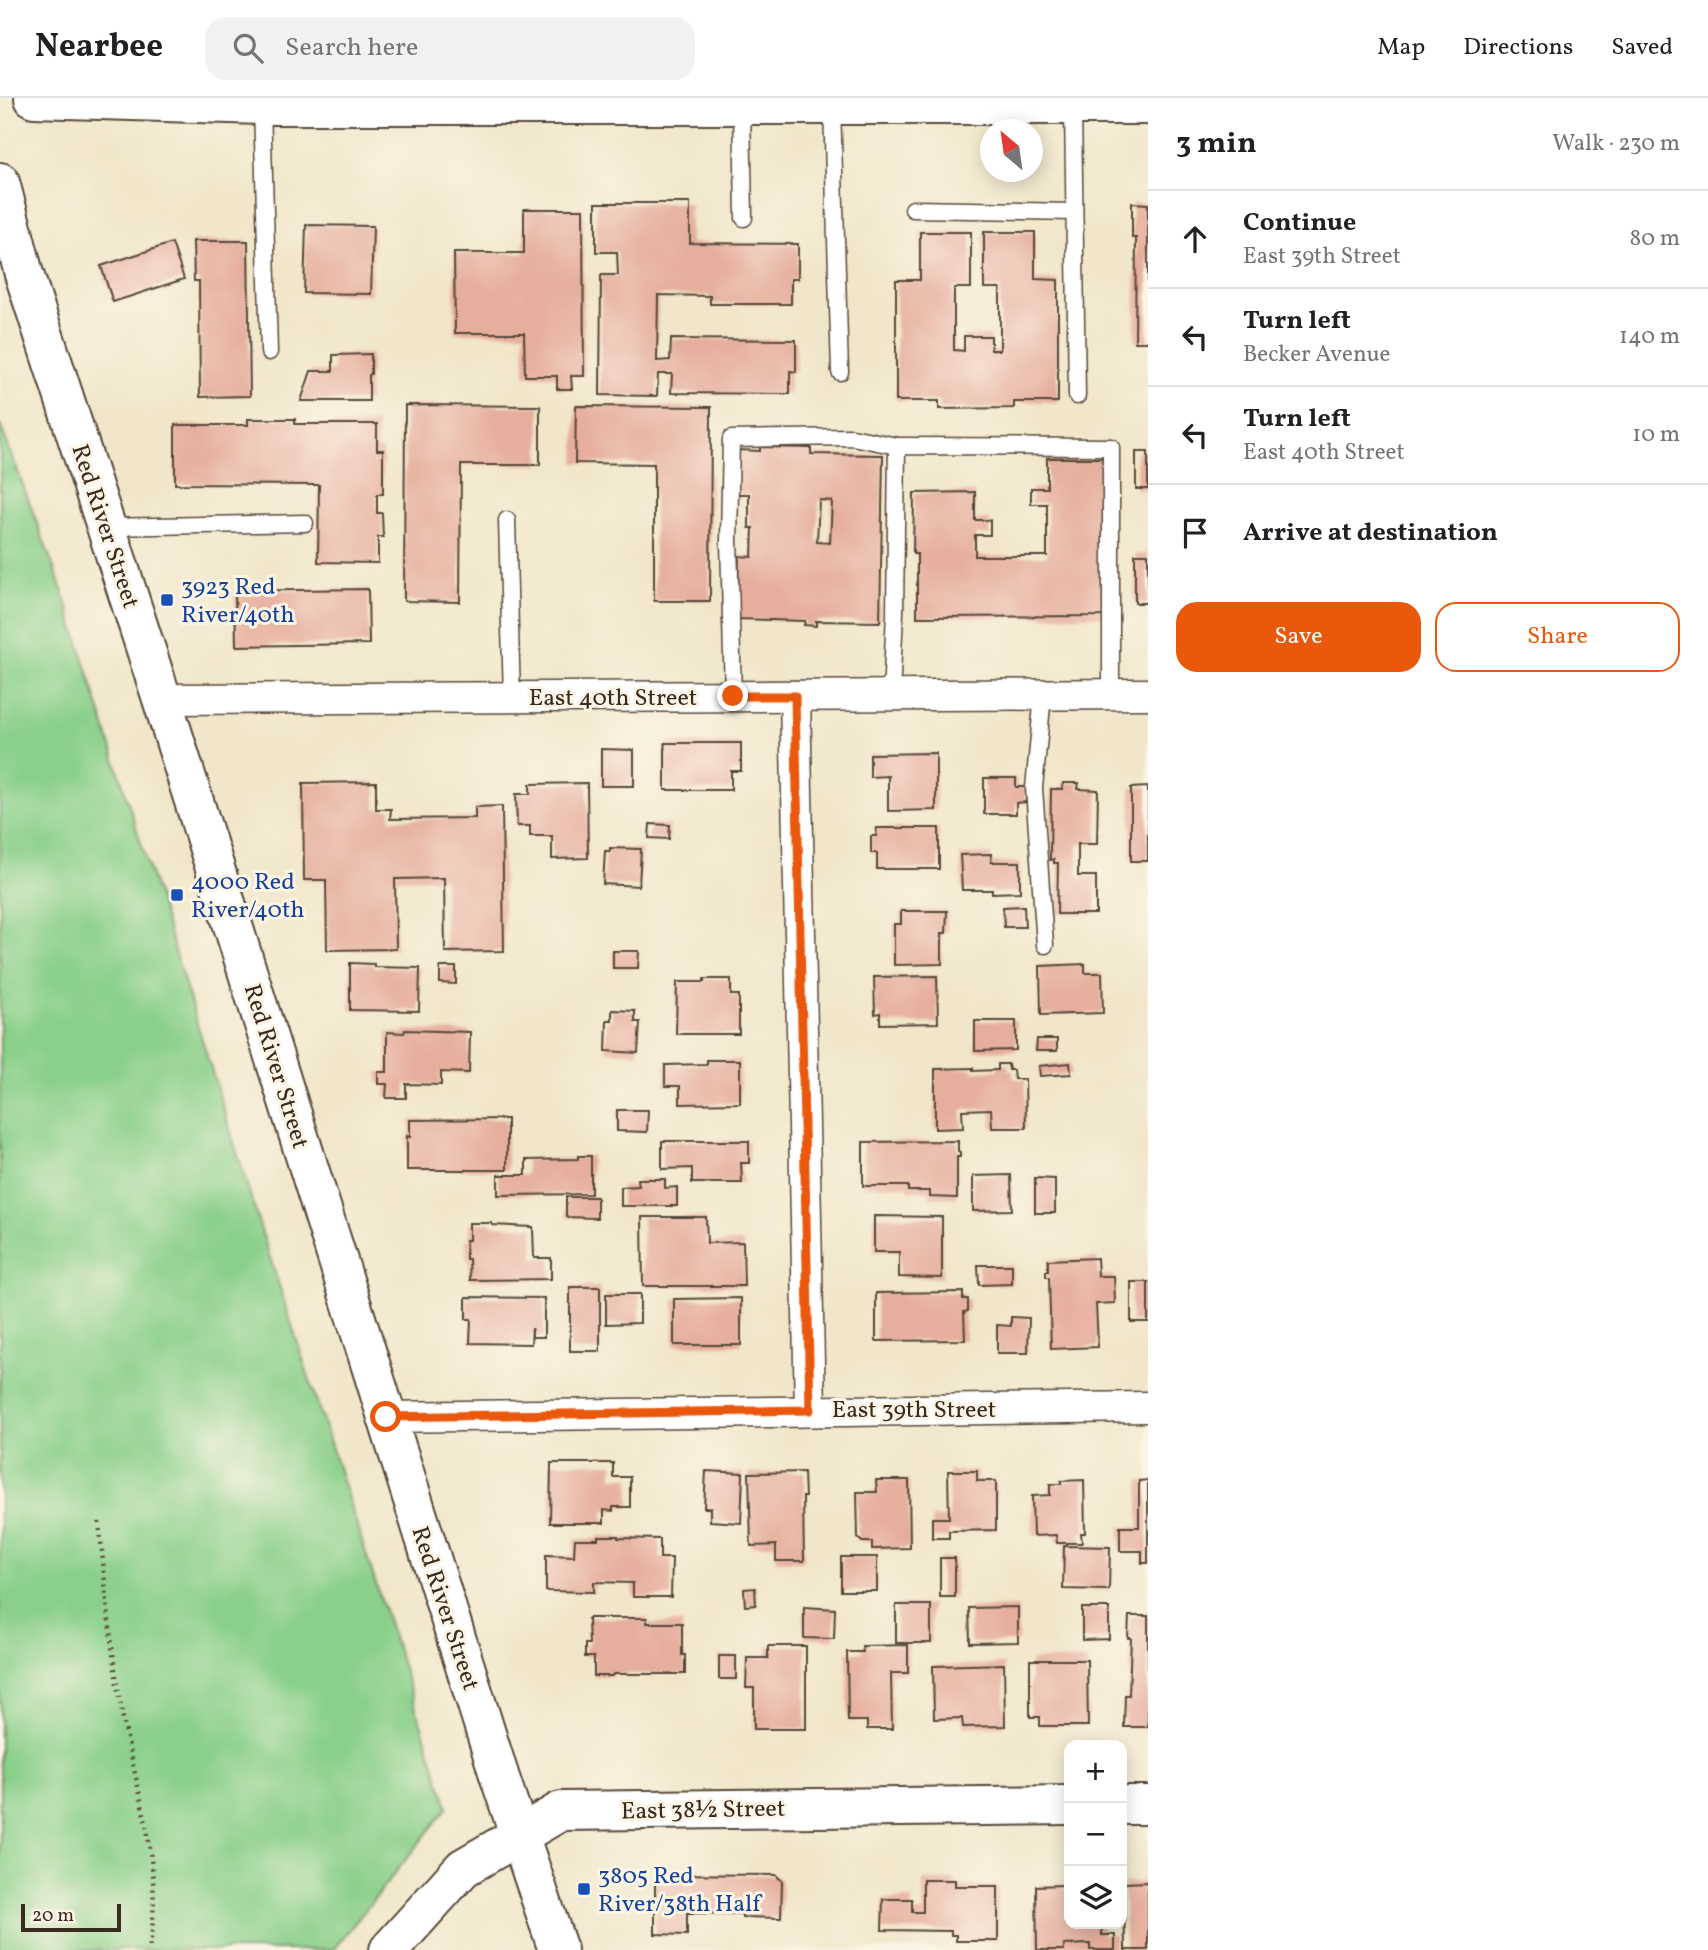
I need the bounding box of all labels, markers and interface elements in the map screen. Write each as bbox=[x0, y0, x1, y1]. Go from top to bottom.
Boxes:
search box bbox=[205, 17, 695, 80]
text: Nearbee bbox=[35, 25, 163, 71]
icon: search bbox=[229, 29, 267, 67]
text: Search here bbox=[285, 30, 418, 66]
text: Map bbox=[1377, 31, 1425, 65]
text: Directions bbox=[1463, 31, 1573, 65]
text: Saved bbox=[1611, 31, 1673, 65]
north arrow bbox=[980, 119, 1043, 182]
text: 3 min bbox=[1176, 123, 1257, 165]
text: Walk · 230 m bbox=[1552, 128, 1680, 160]
text: Continue bbox=[1243, 205, 1356, 241]
icon: ahead bbox=[1176, 220, 1214, 258]
text: 80 m bbox=[1630, 223, 1680, 255]
text: East 39th Street bbox=[1243, 241, 1401, 273]
text: Turn left bbox=[1243, 303, 1351, 339]
icon: left bbox=[1176, 318, 1214, 356]
text: 140 m bbox=[1619, 321, 1680, 353]
text: Becker Avenue bbox=[1243, 339, 1391, 371]
text: Turn left bbox=[1243, 401, 1351, 437]
icon: left bbox=[1176, 416, 1214, 454]
text: 10 m bbox=[1632, 419, 1680, 451]
text: East 40th Street bbox=[1243, 437, 1405, 469]
street label: Red River Street bbox=[62, 440, 147, 613]
icon: arrive bbox=[1176, 514, 1214, 552]
text: Arrive at destination bbox=[1243, 515, 1498, 551]
place label: 3923 Red River/40th bbox=[181, 571, 295, 633]
marker: 3923 Red River/40th bbox=[159, 592, 175, 608]
button: Save bbox=[1176, 602, 1421, 672]
button: Share bbox=[1435, 602, 1680, 672]
route end bbox=[717, 680, 748, 711]
street label: East 40th Street bbox=[529, 682, 697, 716]
place label: 4000 Red River/40th bbox=[191, 866, 305, 928]
marker: 4000 Red River/40th bbox=[169, 887, 185, 903]
street label: Red River Street bbox=[234, 980, 316, 1153]
street label: East 39th Street bbox=[832, 1394, 996, 1428]
route start bbox=[370, 1401, 401, 1432]
street label: Red River Street bbox=[402, 1522, 487, 1695]
map controls bbox=[1064, 1740, 1127, 1929]
button: + bbox=[1064, 1740, 1127, 1803]
street label: East 38½ Street bbox=[621, 1793, 785, 1829]
button: − bbox=[1064, 1803, 1127, 1866]
place label: 3805 Red River/38th Half bbox=[598, 1860, 763, 1922]
button: layers bbox=[1064, 1866, 1127, 1929]
marker: 3805 Red River/38th Half bbox=[576, 1881, 592, 1897]
scale bar bbox=[21, 1901, 121, 1933]
text: 20 m bbox=[32, 1903, 74, 1929]

